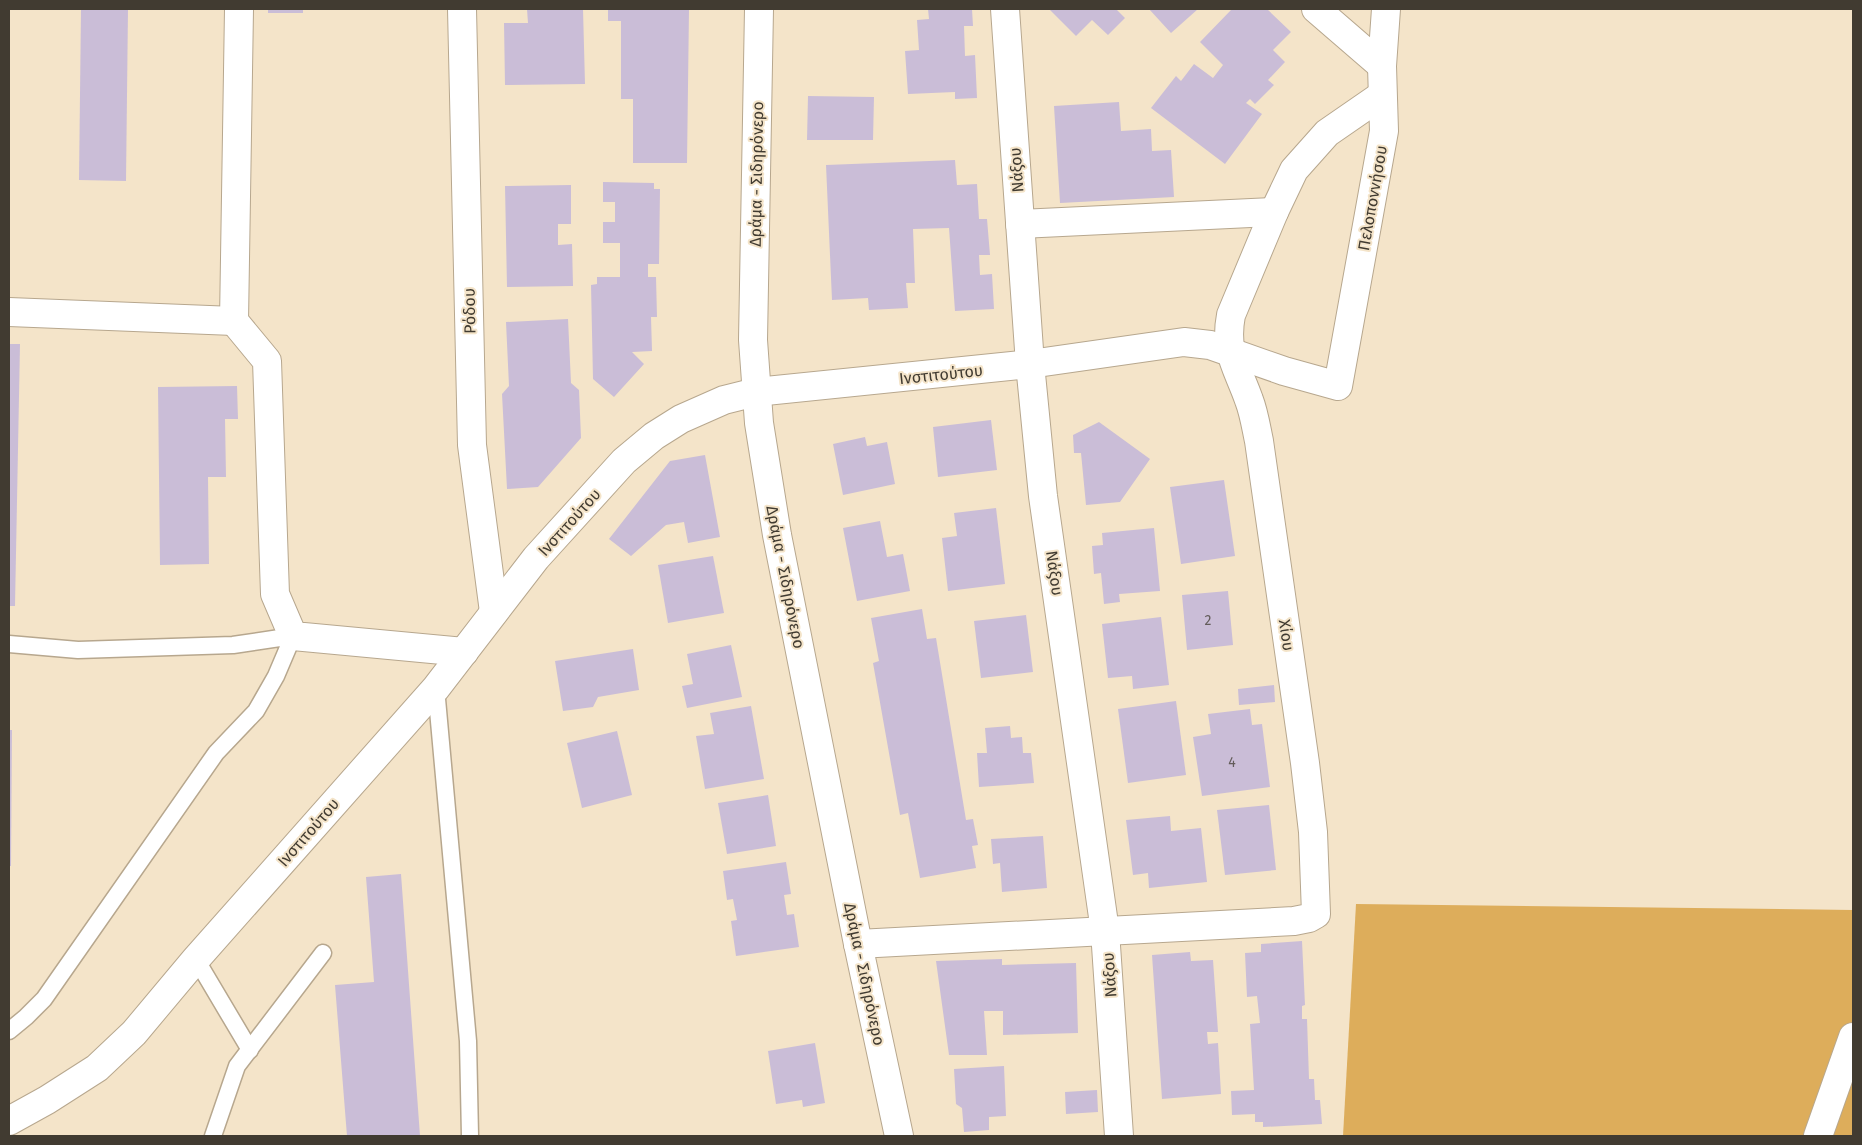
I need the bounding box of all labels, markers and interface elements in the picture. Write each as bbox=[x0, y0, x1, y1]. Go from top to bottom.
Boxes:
street label: Δράμα - Σιδηρόνερο bbox=[746, 101, 767, 247]
street label: Πελοποννήσου bbox=[1354, 144, 1391, 252]
street label: Νάξου bbox=[1005, 147, 1028, 193]
street label: Ρόδου bbox=[460, 288, 479, 334]
street label: Ινστιτούτου bbox=[898, 361, 984, 388]
street label: Ινστιτούτου bbox=[534, 485, 605, 560]
street label: Δράμα - Σιδηρόνερο bbox=[762, 504, 809, 650]
street label: Νάξου bbox=[1042, 549, 1067, 597]
house number: 2 bbox=[1205, 612, 1212, 629]
street label: Χίου bbox=[1275, 618, 1298, 652]
house number: 4 bbox=[1228, 754, 1236, 771]
street label: Ινστιτούτου bbox=[274, 794, 343, 870]
street label: Δράμα - Σιδηρόνερο bbox=[840, 901, 889, 1047]
street label: Νάξου bbox=[1098, 952, 1121, 998]

